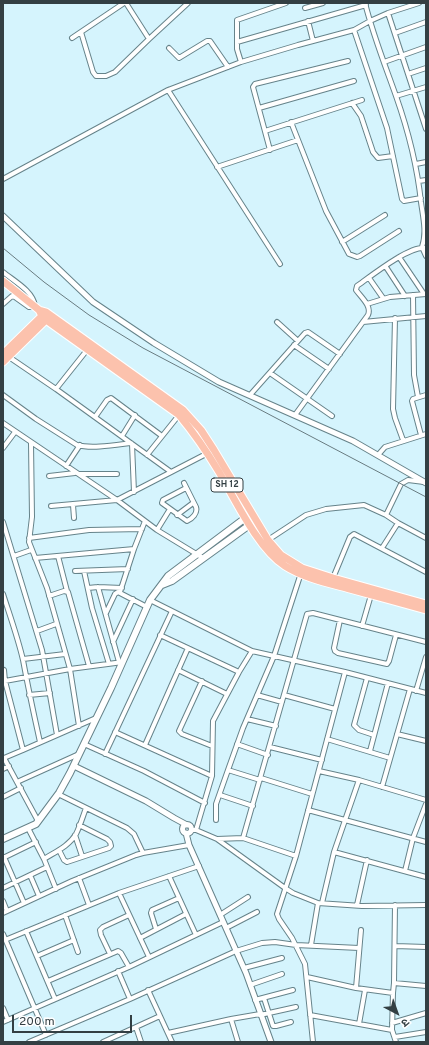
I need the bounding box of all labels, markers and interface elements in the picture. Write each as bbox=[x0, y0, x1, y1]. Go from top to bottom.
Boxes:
road number: SH 12 bbox=[211, 478, 243, 492]
north arrow bbox=[377, 993, 417, 1033]
scale bar bbox=[14, 1007, 134, 1033]
text: 200 m bbox=[19, 1014, 55, 1030]
text: उ bbox=[398, 1015, 412, 1029]

